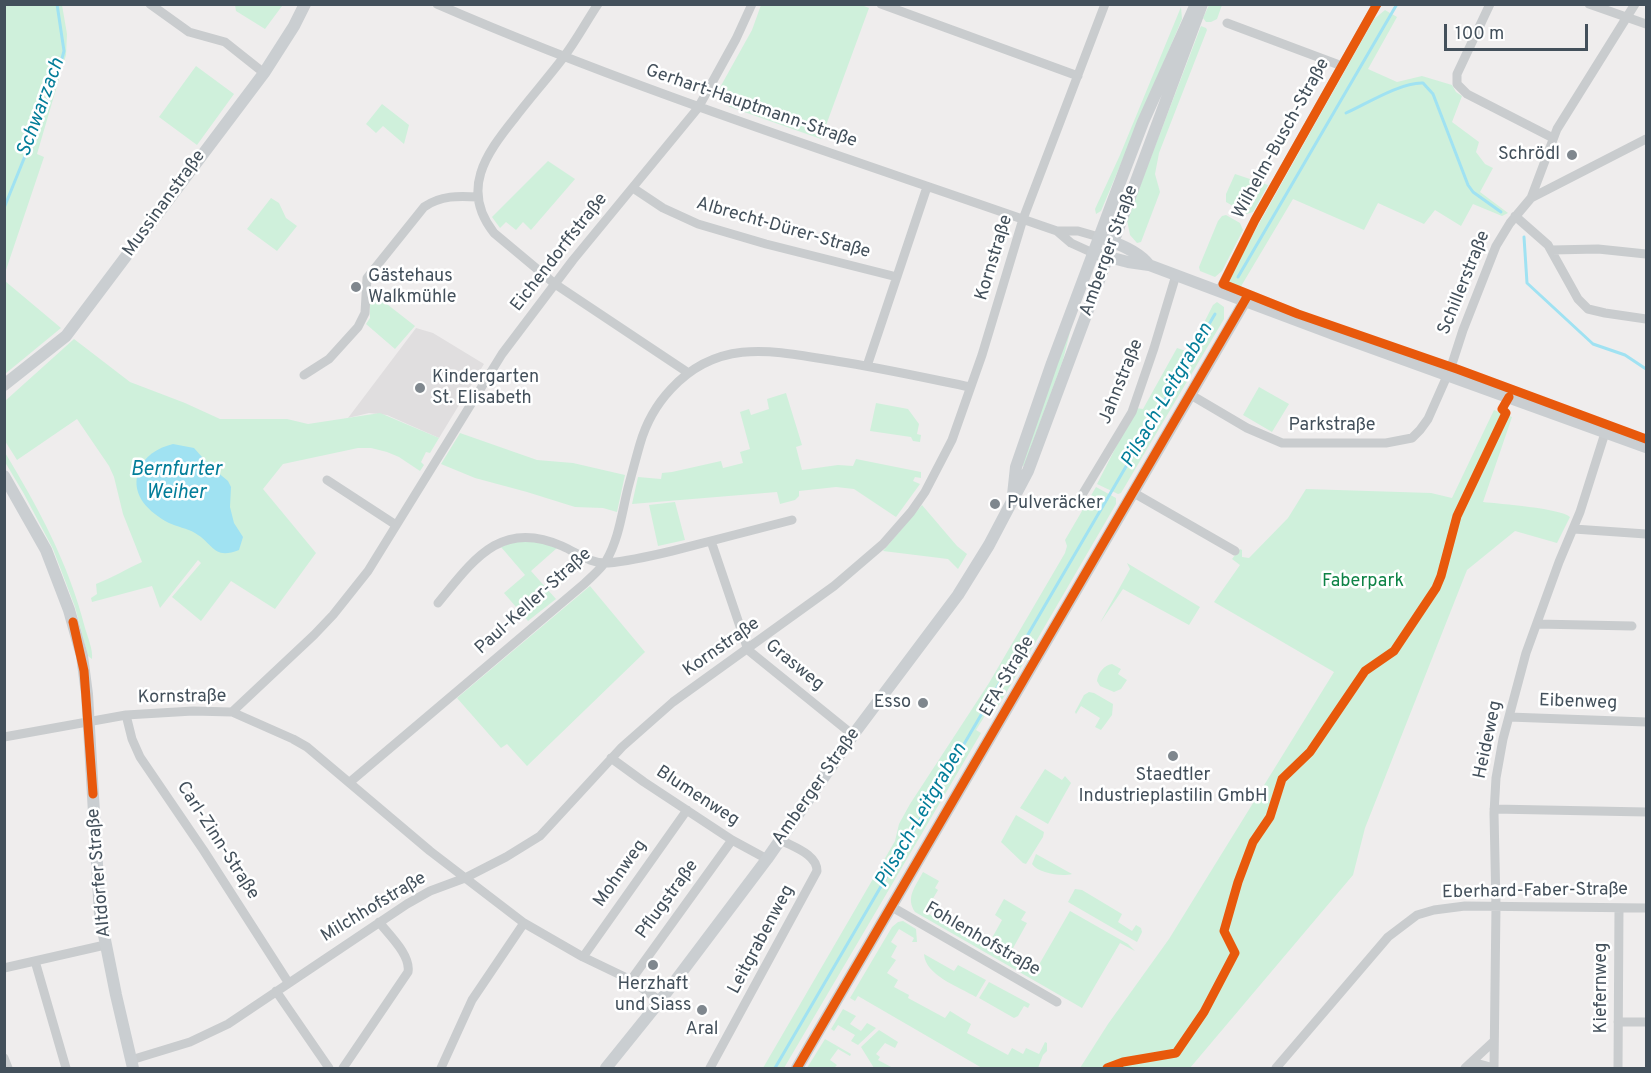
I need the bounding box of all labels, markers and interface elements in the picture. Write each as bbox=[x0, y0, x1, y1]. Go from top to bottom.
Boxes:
scale bar bbox=[1447, 12, 1591, 50]
text: 100 m bbox=[1455, 23, 1504, 46]
water label: Schwarzach bbox=[13, 55, 71, 161]
street label: Wilhelm-Busch-Straße bbox=[1229, 55, 1335, 223]
street label: Gerhart-Hauptmann-Straße bbox=[642, 61, 860, 153]
place label: Schrödl bbox=[1498, 144, 1560, 166]
street label: Mussinanstraße bbox=[119, 147, 211, 261]
marker: Schrödl bbox=[1565, 148, 1579, 162]
street label: Amberger Straße bbox=[1076, 183, 1144, 319]
street label: Eichendorffstraße bbox=[507, 189, 613, 317]
street label: Albrecht-Dürer-Straße bbox=[693, 194, 873, 264]
street label: Kornstraße bbox=[972, 213, 1018, 303]
street label: Schillerstraße bbox=[1434, 228, 1496, 338]
place label: Gästehaus Walkmühle bbox=[368, 266, 456, 308]
marker: Gästehaus Walkmühle bbox=[349, 280, 363, 294]
water label: Pilsach-Leitgraben bbox=[1117, 320, 1219, 472]
street label: Jahnstraße bbox=[1095, 336, 1149, 428]
place label: Kindergarten St. Elisabeth bbox=[432, 367, 539, 410]
marker: Kindergarten St. Elisabeth bbox=[413, 381, 427, 395]
street label: Parkstraße bbox=[1289, 415, 1375, 437]
water label: Bernfurter Weiher bbox=[130, 459, 222, 506]
place label: Pulveräcker bbox=[1007, 493, 1103, 515]
marker: Pulveräcker bbox=[988, 497, 1002, 511]
street label: Paul-Keller-Straße bbox=[472, 544, 596, 660]
park label: Faberpark bbox=[1322, 571, 1404, 593]
street label: Kornstraße bbox=[680, 614, 764, 682]
street label: EFA-Straße bbox=[976, 633, 1040, 721]
street label: Grasweg bbox=[760, 636, 828, 696]
street label: Kornstraße bbox=[138, 686, 226, 710]
street label: Eibenweg bbox=[1538, 691, 1618, 715]
place label: Esso bbox=[874, 692, 911, 714]
marker: Esso bbox=[916, 696, 930, 710]
street label: Heideweg bbox=[1470, 699, 1508, 781]
street label: Amberger Straße bbox=[769, 724, 865, 850]
water label: Pilsach-Leitgraben bbox=[871, 740, 973, 892]
marker: Staedtler Industrieplastilin GmbH bbox=[1166, 749, 1180, 763]
street label: Blumenweg bbox=[651, 762, 743, 832]
place label: Staedtler Industrieplastilin GmbH bbox=[1078, 765, 1268, 808]
street label: Carl-Zinn-Straße bbox=[171, 778, 263, 904]
street label: Altdorfer Straße bbox=[84, 807, 116, 939]
street label: Mohnweg bbox=[590, 836, 652, 912]
street label: Pflugstraße bbox=[632, 856, 704, 944]
street label: Milchhofstraße bbox=[318, 868, 430, 948]
street label: Eberhard-Faber-Straße bbox=[1442, 880, 1628, 904]
street label: Leitgrabenweg bbox=[724, 882, 800, 998]
street label: Fohlenhofstraße bbox=[921, 898, 1043, 982]
street label: Kiefernweg bbox=[1591, 943, 1613, 1033]
marker: Herzhaft und Siass bbox=[646, 958, 660, 972]
place label: Herzhaft und Siass bbox=[615, 974, 691, 1016]
marker: Aral bbox=[695, 1003, 709, 1017]
place label: Aral bbox=[685, 1019, 719, 1041]

